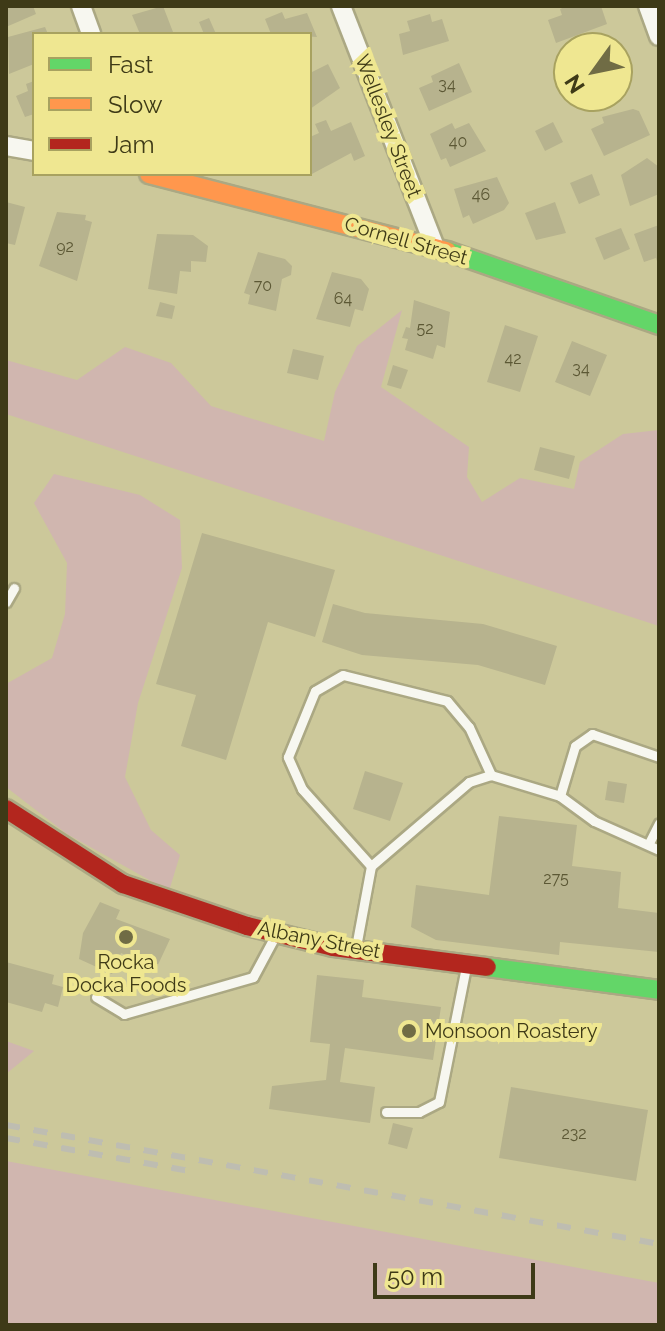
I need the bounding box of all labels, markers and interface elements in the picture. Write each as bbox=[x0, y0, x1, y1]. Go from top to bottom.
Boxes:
legend bbox=[32, 32, 312, 176]
north arrow bbox=[553, 32, 633, 112]
text: Fast bbox=[108, 50, 153, 79]
street label: Wellesley Street bbox=[350, 51, 426, 201]
text: N bbox=[559, 70, 590, 98]
house number: 34 bbox=[438, 75, 456, 95]
text: Slow bbox=[108, 90, 162, 119]
text: Jam bbox=[108, 130, 154, 159]
house number: 40 bbox=[449, 132, 467, 152]
house number: 46 bbox=[472, 185, 490, 205]
street label: Cornell Street bbox=[341, 212, 471, 270]
house number: 92 bbox=[56, 237, 74, 257]
house number: 70 bbox=[254, 276, 272, 296]
house number: 64 bbox=[334, 289, 352, 309]
house number: 52 bbox=[416, 319, 434, 339]
house number: 42 bbox=[504, 349, 522, 369]
house number: 34 bbox=[572, 359, 590, 379]
house number: 275 bbox=[543, 869, 569, 889]
street label: Albany Street bbox=[255, 916, 383, 964]
marker: Rocka Docka Foods bbox=[117, 928, 135, 946]
place label: Rocka Docka Foods bbox=[66, 950, 186, 997]
place label: Monsoon Roastery bbox=[425, 1019, 597, 1043]
marker: Monsoon Roastery bbox=[400, 1022, 418, 1040]
house number: 232 bbox=[561, 1124, 587, 1144]
scale bar bbox=[377, 1247, 539, 1297]
text: 50 m bbox=[387, 1262, 443, 1291]

